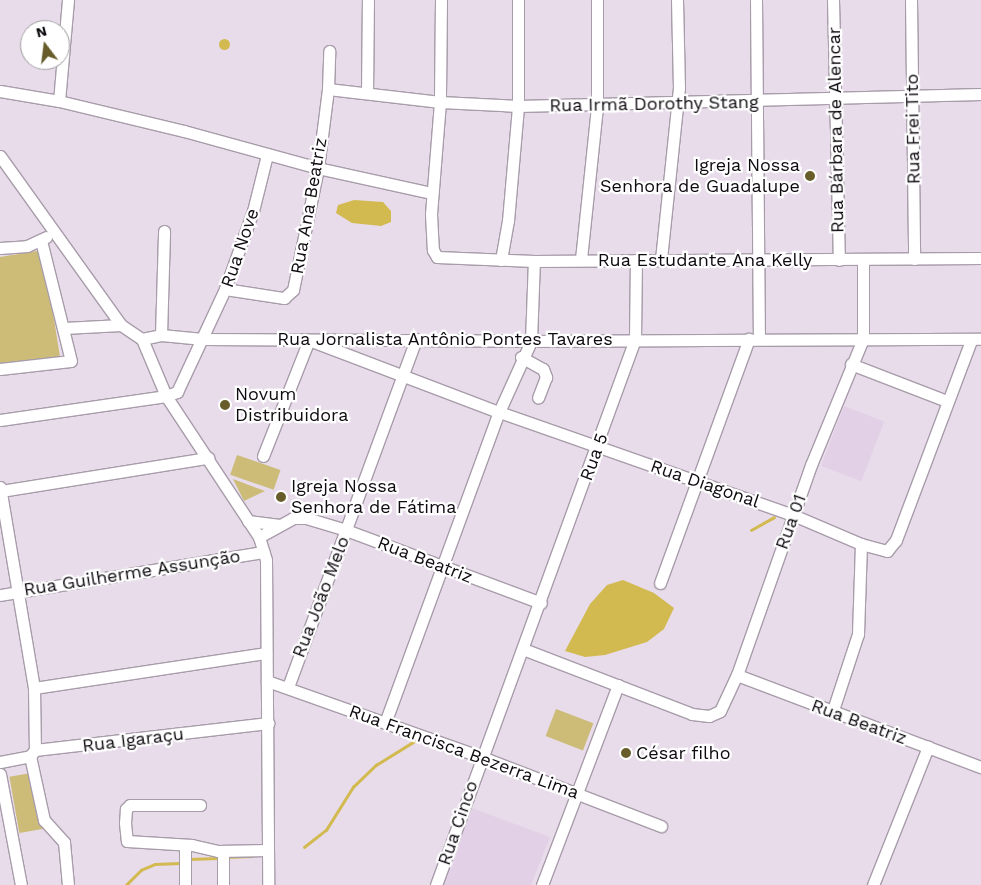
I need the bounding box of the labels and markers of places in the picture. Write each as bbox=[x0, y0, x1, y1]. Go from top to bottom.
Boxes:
place label: Igreja Nossa Senhora de Guadalupe bbox=[600, 155, 800, 198]
marker: Igreja Nossa Senhora de Guadalupe bbox=[804, 170, 816, 182]
place label: Novum Distribuidora bbox=[235, 384, 348, 426]
marker: Novum Distribuidora bbox=[219, 399, 231, 411]
place label: Igreja Nossa Senhora de Fátima bbox=[291, 476, 457, 518]
marker: Igreja Nossa Senhora de Fátima bbox=[275, 491, 287, 503]
place label: César filho bbox=[636, 742, 731, 764]
marker: César filho bbox=[620, 747, 632, 759]

